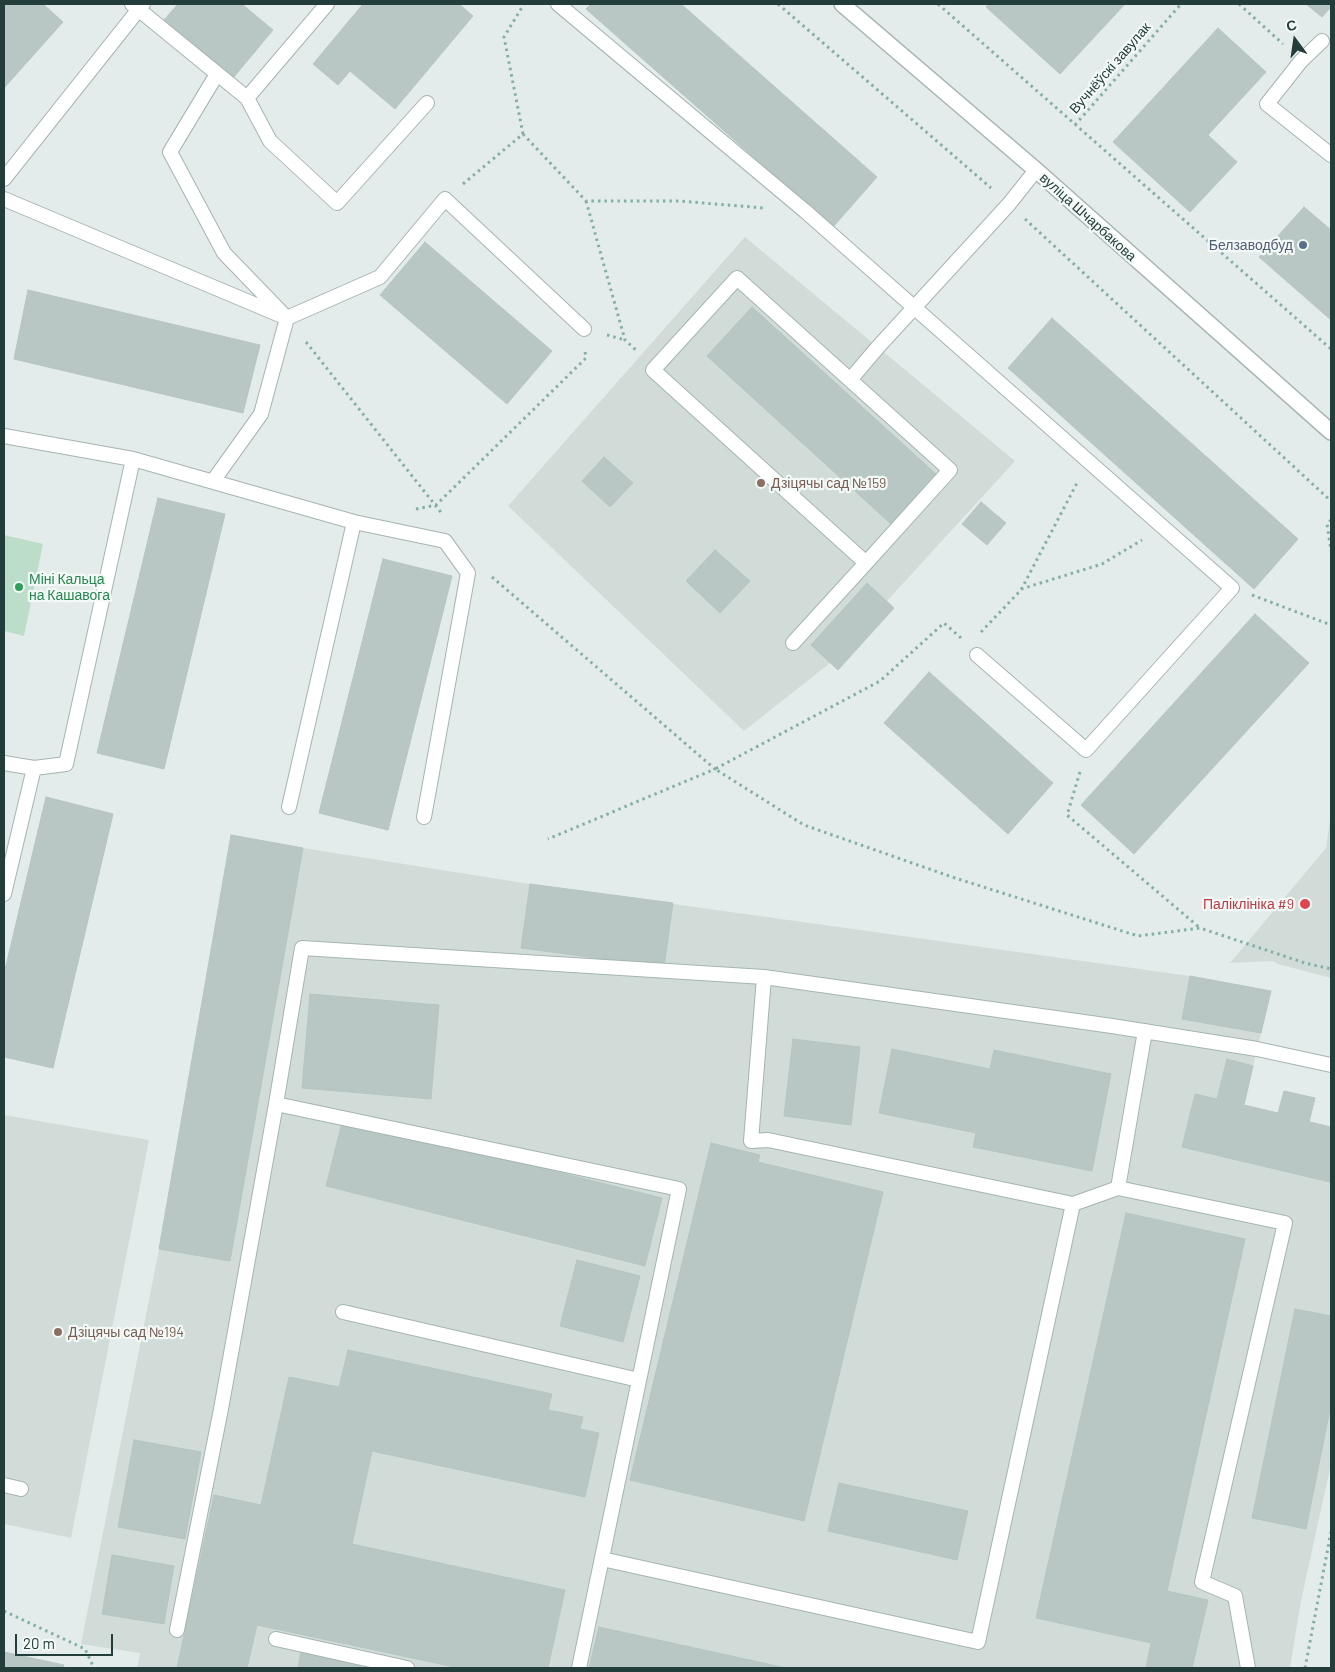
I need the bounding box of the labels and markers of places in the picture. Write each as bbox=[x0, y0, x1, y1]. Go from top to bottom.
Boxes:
place label: Белзаводбуд bbox=[1209, 237, 1293, 253]
marker: Белзаводбуд bbox=[1297, 239, 1309, 251]
place label: Дзіцячы сад №159 bbox=[771, 475, 886, 491]
marker: Дзіцячы сад №159 bbox=[755, 477, 767, 489]
place label: Міні Кальца на Кашавога bbox=[29, 571, 110, 604]
marker: Міні Кальца на Кашавога bbox=[13, 581, 25, 593]
place label: Паліклініка #9 bbox=[1203, 896, 1294, 912]
marker: Паліклініка #9 bbox=[1298, 897, 1312, 911]
place label: Дзіцячы сад №194 bbox=[68, 1324, 184, 1340]
marker: Дзіцячы сад №194 bbox=[52, 1326, 64, 1338]

